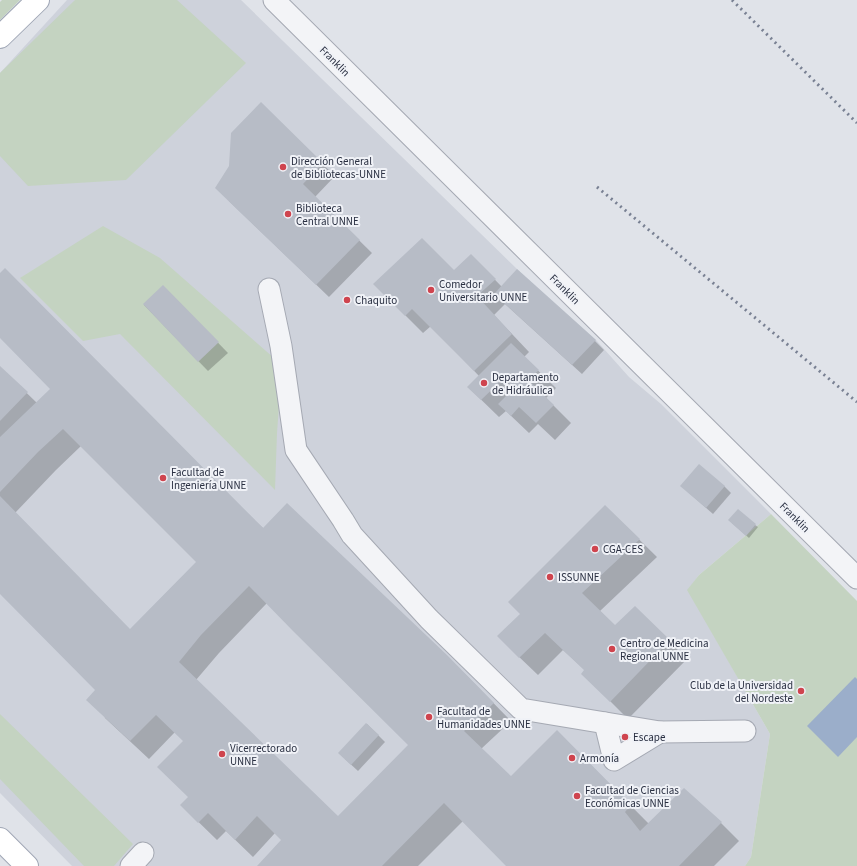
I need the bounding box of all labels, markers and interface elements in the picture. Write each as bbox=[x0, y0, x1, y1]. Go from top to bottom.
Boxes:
street label: Franklin bbox=[316, 43, 353, 80]
place label: Dirección General de Bibliotecas-UNNE bbox=[291, 154, 386, 182]
marker: Dirección General de Bibliotecas-UNNE bbox=[278, 162, 288, 172]
place label: Biblioteca Central UNNE bbox=[296, 201, 359, 229]
marker: Biblioteca Central UNNE bbox=[283, 209, 293, 219]
street label: Franklin bbox=[546, 271, 583, 308]
place label: Comedor Universitario UNNE bbox=[439, 277, 528, 305]
marker: Comedor Universitario UNNE bbox=[426, 285, 436, 295]
place label: Chaquito bbox=[355, 293, 397, 308]
marker: Chaquito bbox=[342, 295, 352, 305]
place label: Departamento de Hidráulica bbox=[492, 370, 559, 398]
marker: Departamento de Hidráulica bbox=[479, 378, 489, 388]
place label: Facultad de Ingeniería UNNE bbox=[171, 465, 247, 493]
marker: Facultad de Ingeniería UNNE bbox=[158, 473, 168, 483]
street label: Franklin bbox=[776, 499, 813, 536]
place label: CGA-CES bbox=[603, 542, 643, 557]
marker: CGA-CES bbox=[590, 544, 600, 554]
place label: ISSUNNE bbox=[558, 570, 600, 585]
marker: ISSUNNE bbox=[545, 572, 555, 582]
place label: Centro de Medicina Regional UNNE bbox=[620, 636, 709, 664]
marker: Centro de Medicina Regional UNNE bbox=[607, 644, 617, 654]
place label: Club de la Universidad del Nordeste bbox=[690, 678, 794, 706]
marker: Club de la Universidad del Nordeste bbox=[796, 686, 806, 696]
place label: Facultad de Humanidades UNNE bbox=[437, 704, 531, 732]
marker: Facultad de Humanidades UNNE bbox=[424, 712, 434, 722]
place label: Escape bbox=[633, 730, 666, 745]
marker: Escape bbox=[620, 732, 630, 742]
place label: Vicerrectorado UNNE bbox=[230, 741, 297, 769]
marker: Vicerrectorado UNNE bbox=[217, 749, 227, 759]
place label: Armonía bbox=[580, 751, 619, 766]
marker: Armonía bbox=[567, 753, 577, 763]
place label: Facultad de Ciencias Económicas UNNE bbox=[585, 783, 679, 811]
marker: Facultad de Ciencias Económicas UNNE bbox=[572, 791, 582, 801]

